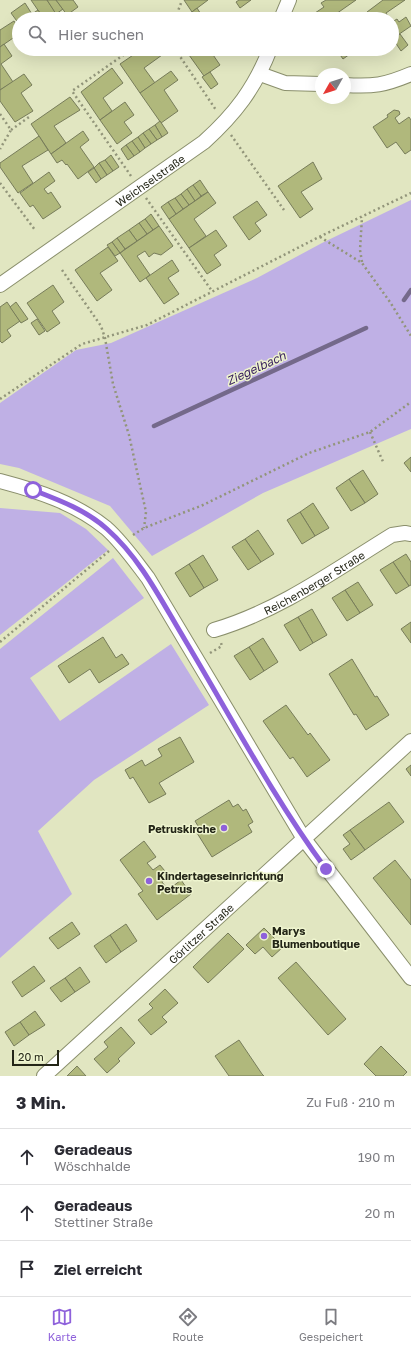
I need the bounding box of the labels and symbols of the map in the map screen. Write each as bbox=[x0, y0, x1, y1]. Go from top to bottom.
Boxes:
north arrow bbox=[315, 68, 351, 104]
street label: Weichselstraße bbox=[113, 151, 187, 209]
water label: Ziegelbach bbox=[224, 347, 289, 388]
route start bbox=[24, 481, 42, 499]
street label: Reichenberger Straße bbox=[261, 548, 367, 617]
place label: Petruskirche bbox=[148, 822, 217, 835]
marker: Petruskirche bbox=[219, 823, 229, 833]
route end bbox=[317, 860, 335, 878]
place label: Kindertageseinrichtung Petrus bbox=[157, 869, 284, 895]
marker: Kindertageseinrichtung Petrus bbox=[144, 876, 154, 886]
street label: Görlitzer Straße bbox=[165, 900, 236, 966]
place label: Marys Blumenboutique bbox=[272, 924, 360, 950]
marker: Marys Blumenboutique bbox=[259, 931, 269, 941]
scale bar bbox=[12, 1048, 59, 1067]

